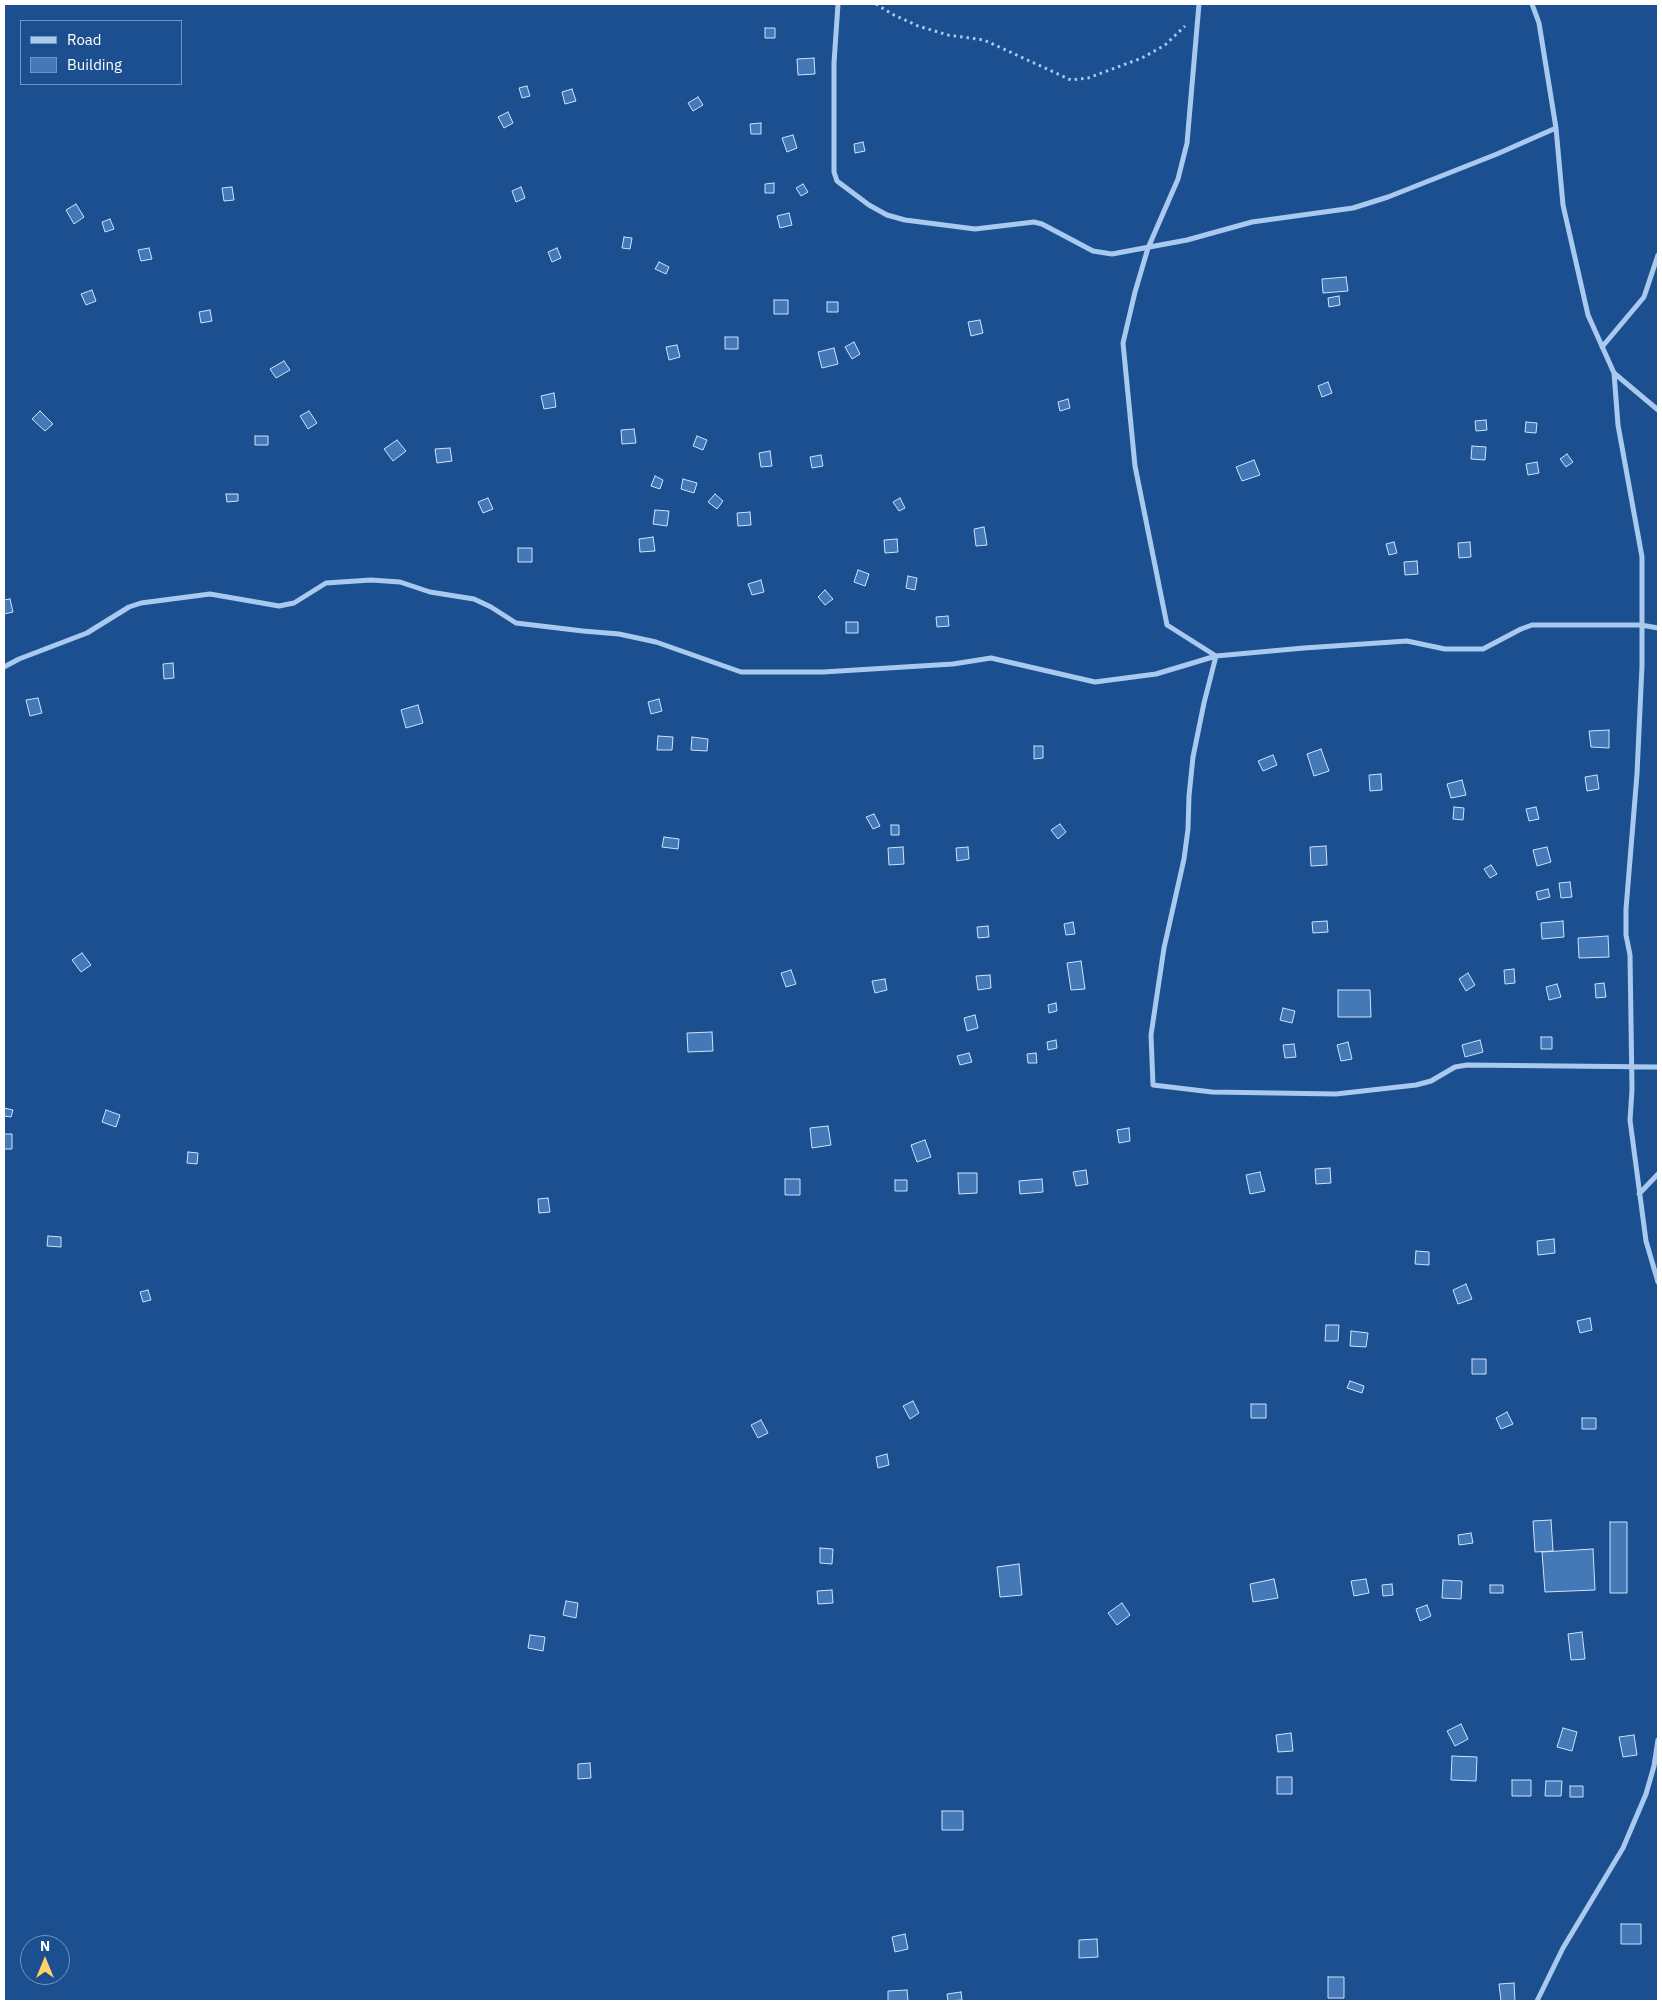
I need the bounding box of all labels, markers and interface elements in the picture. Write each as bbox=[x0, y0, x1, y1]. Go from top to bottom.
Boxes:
legend bbox=[20, 20, 182, 85]
text: Road bbox=[67, 30, 102, 49]
text: Building bbox=[67, 55, 122, 74]
north arrow bbox=[20, 1935, 70, 1985]
text: N bbox=[40, 1937, 50, 1955]

